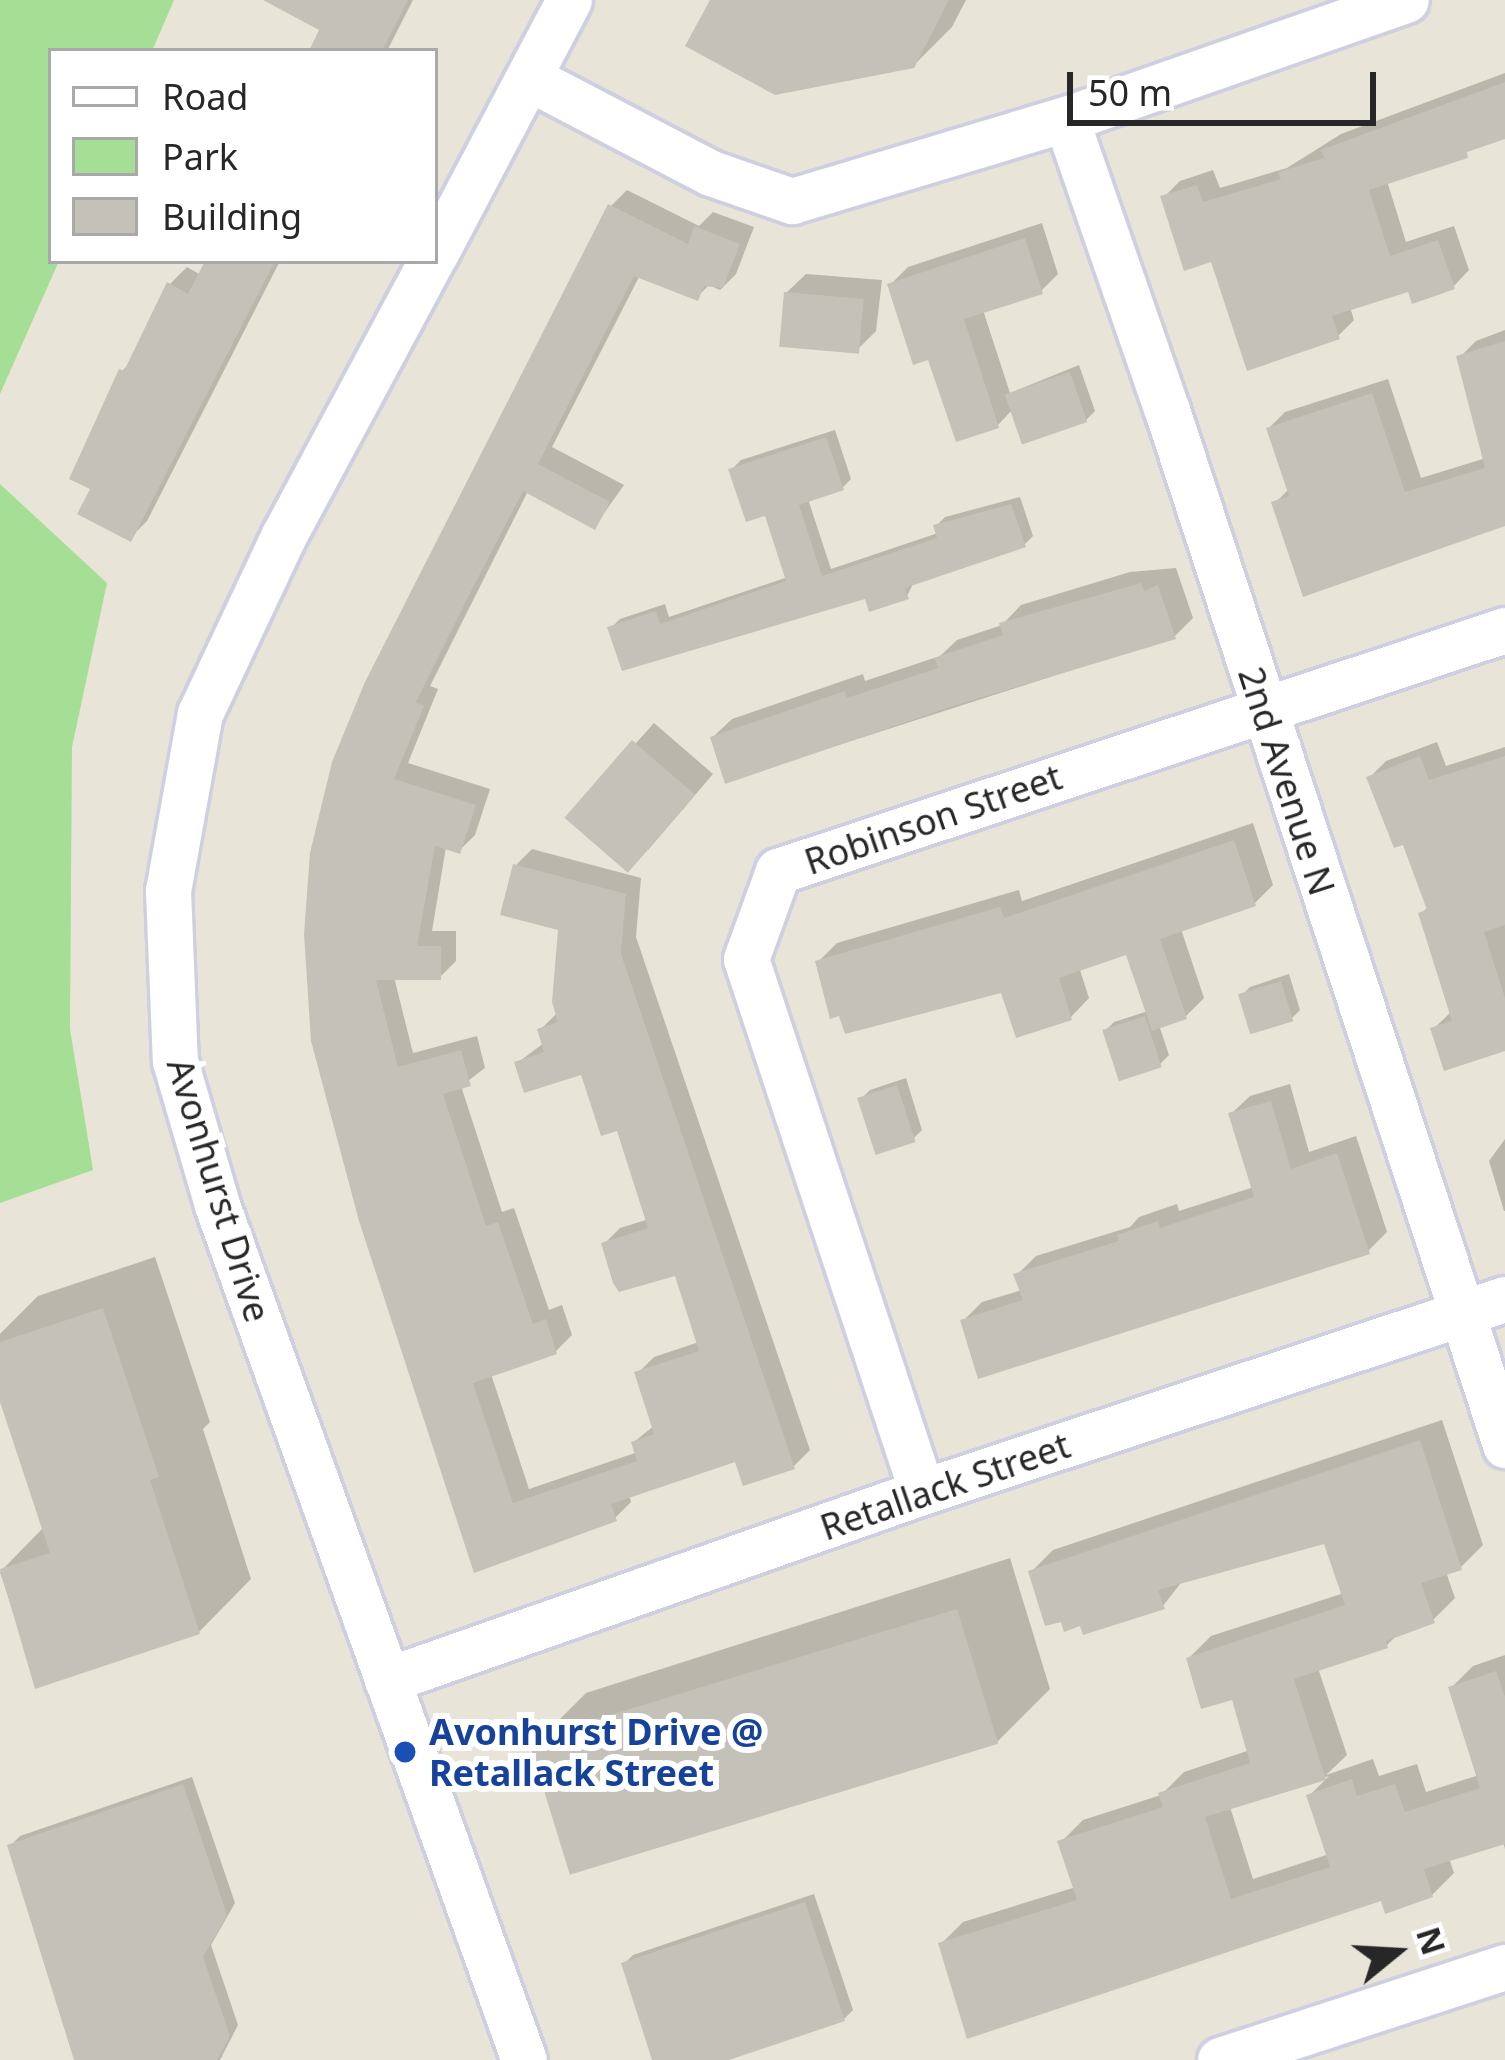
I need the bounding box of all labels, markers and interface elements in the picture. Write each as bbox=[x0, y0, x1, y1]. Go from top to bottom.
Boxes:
legend bbox=[48, 48, 438, 264]
scale bar bbox=[1073, 48, 1382, 122]
text: 50 m bbox=[1088, 68, 1172, 117]
text: Road bbox=[162, 72, 249, 121]
text: Park bbox=[162, 132, 238, 181]
text: Building bbox=[162, 192, 302, 241]
street label: 2nd Avenue N bbox=[1230, 661, 1344, 901]
street label: Robinson Street bbox=[799, 755, 1067, 883]
street label: Avonhurst Drive bbox=[158, 1053, 280, 1327]
street label: Retallack Street bbox=[815, 1423, 1075, 1549]
place label: Avonhurst Drive @ Retallack Street bbox=[429, 1709, 763, 1794]
marker: Avonhurst Drive @ Retallack Street bbox=[392, 1739, 418, 1765]
north arrow bbox=[1337, 1892, 1457, 2012]
text: N bbox=[1406, 1921, 1457, 1960]

